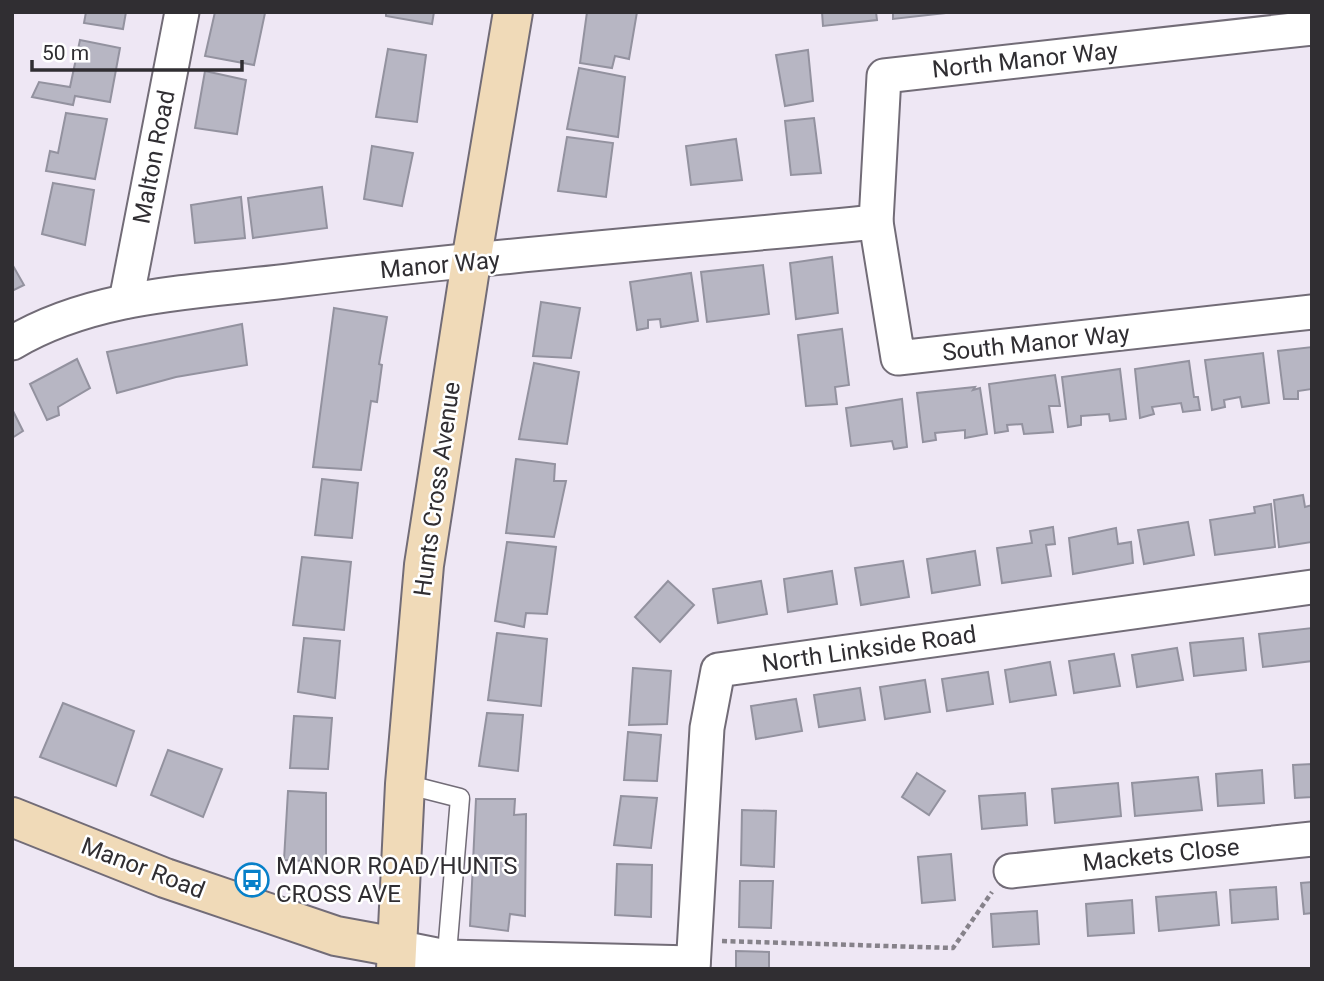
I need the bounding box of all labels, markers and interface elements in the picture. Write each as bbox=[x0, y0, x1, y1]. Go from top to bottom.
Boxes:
scale bar bbox=[32, 28, 242, 72]
street label: North Manor Way bbox=[931, 36, 1120, 84]
text: 50 m bbox=[42, 41, 89, 65]
street label: Malton Road bbox=[127, 88, 181, 226]
street label: Manor Way bbox=[379, 246, 502, 284]
street label: South Manor Way bbox=[941, 319, 1132, 367]
street label: Hunts Cross Avenue bbox=[408, 380, 466, 598]
street label: North Linkside Road bbox=[760, 620, 978, 678]
street label: Manor Road bbox=[77, 832, 209, 904]
street label: Mackets Close bbox=[1081, 833, 1241, 877]
place label: MANOR ROAD/HUNTS CROSS AVE bbox=[276, 852, 517, 908]
bus stop icon: MANOR ROAD/HUNTS CROSS AVE bbox=[233, 861, 271, 899]

